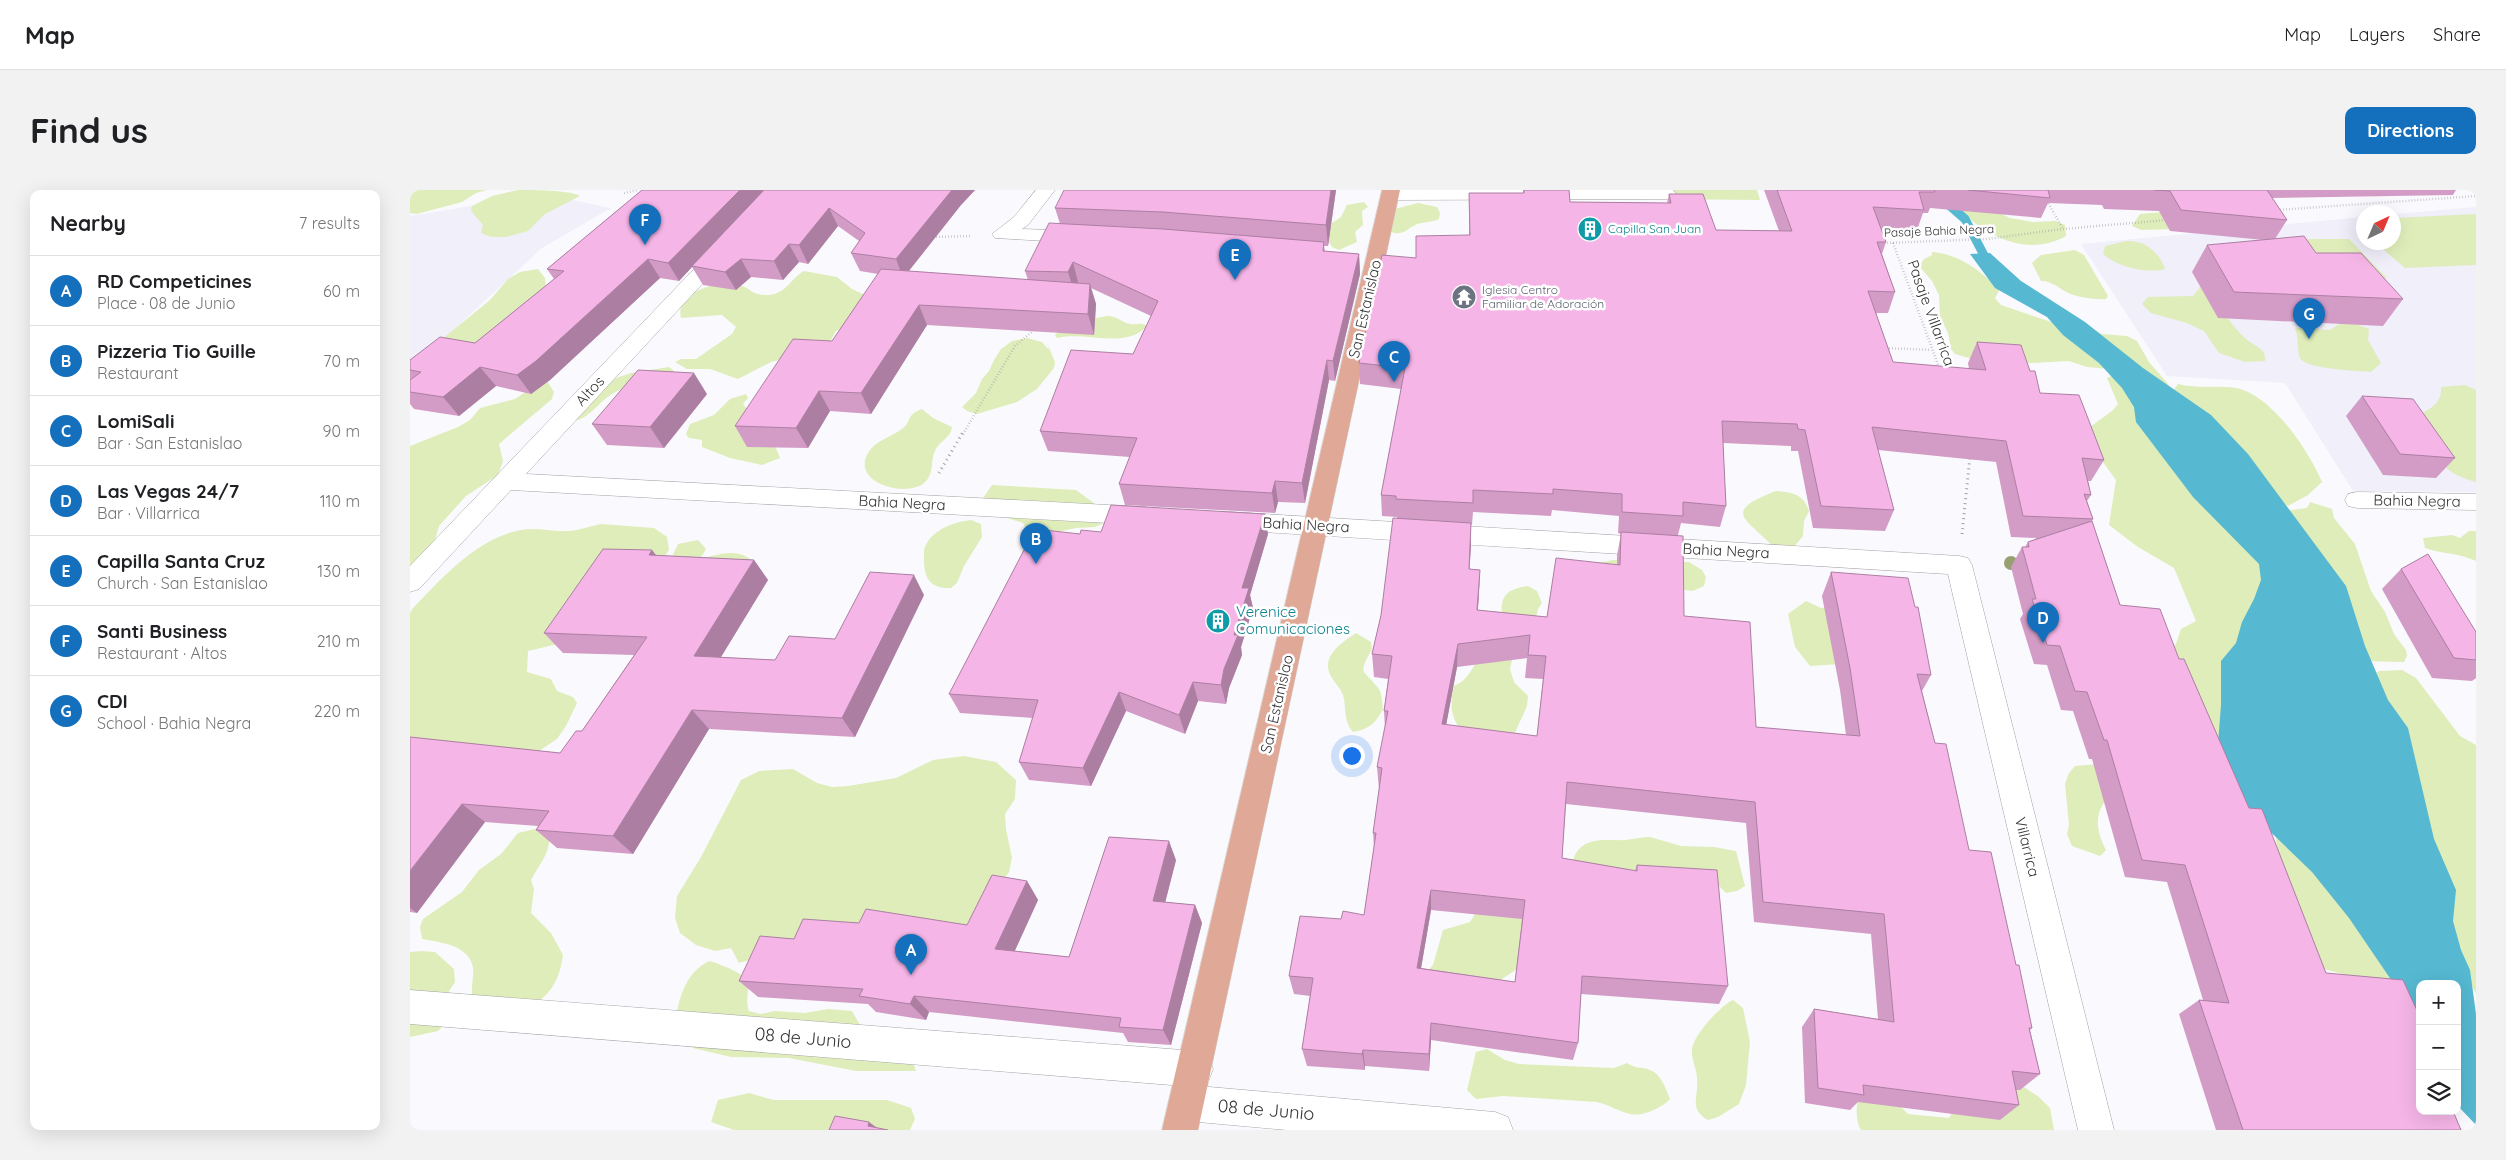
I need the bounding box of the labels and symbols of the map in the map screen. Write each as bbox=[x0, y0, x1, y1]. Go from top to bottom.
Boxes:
pin: F bbox=[629, 204, 661, 245]
north arrow bbox=[2356, 205, 2401, 250]
building icon: Capilla San Juan bbox=[1577, 216, 1603, 242]
place label: Capilla San Juan bbox=[1608, 221, 1701, 236]
street label: Pasaje Bahia Negra bbox=[1884, 221, 1994, 240]
pin: E bbox=[1219, 239, 1251, 280]
street label: Pasaje Villarrica bbox=[1903, 257, 1959, 369]
street label: San Estanislao bbox=[1344, 258, 1385, 360]
place label: Iglesia Centro Familiar de Adoración bbox=[1482, 282, 1604, 311]
temple icon: Iglesia Centro Familiar de Adoración bbox=[1451, 284, 1477, 310]
pin: G bbox=[2293, 298, 2325, 339]
pin: C bbox=[1378, 341, 1410, 382]
street label: Altos bbox=[571, 372, 608, 410]
street label: Bahia Negra bbox=[2373, 490, 2461, 511]
street label: Bahia Negra bbox=[858, 491, 946, 514]
street label: Bahia Negra bbox=[1262, 513, 1350, 536]
pin: B bbox=[1020, 523, 1052, 564]
street label: Bahia Negra bbox=[1682, 539, 1770, 562]
place label: Verenice Comunicaciones bbox=[1236, 602, 1350, 638]
pin: D bbox=[2027, 602, 2059, 643]
building icon: Verenice Comunicaciones bbox=[1205, 608, 1231, 634]
street label: San Estanislao bbox=[1256, 653, 1297, 755]
your location bbox=[1339, 743, 1365, 769]
street label: Villarrica bbox=[2011, 815, 2044, 879]
pin: A bbox=[895, 934, 927, 975]
street label: 08 de Junio bbox=[754, 1022, 852, 1053]
street label: 08 de Junio bbox=[1217, 1094, 1315, 1125]

